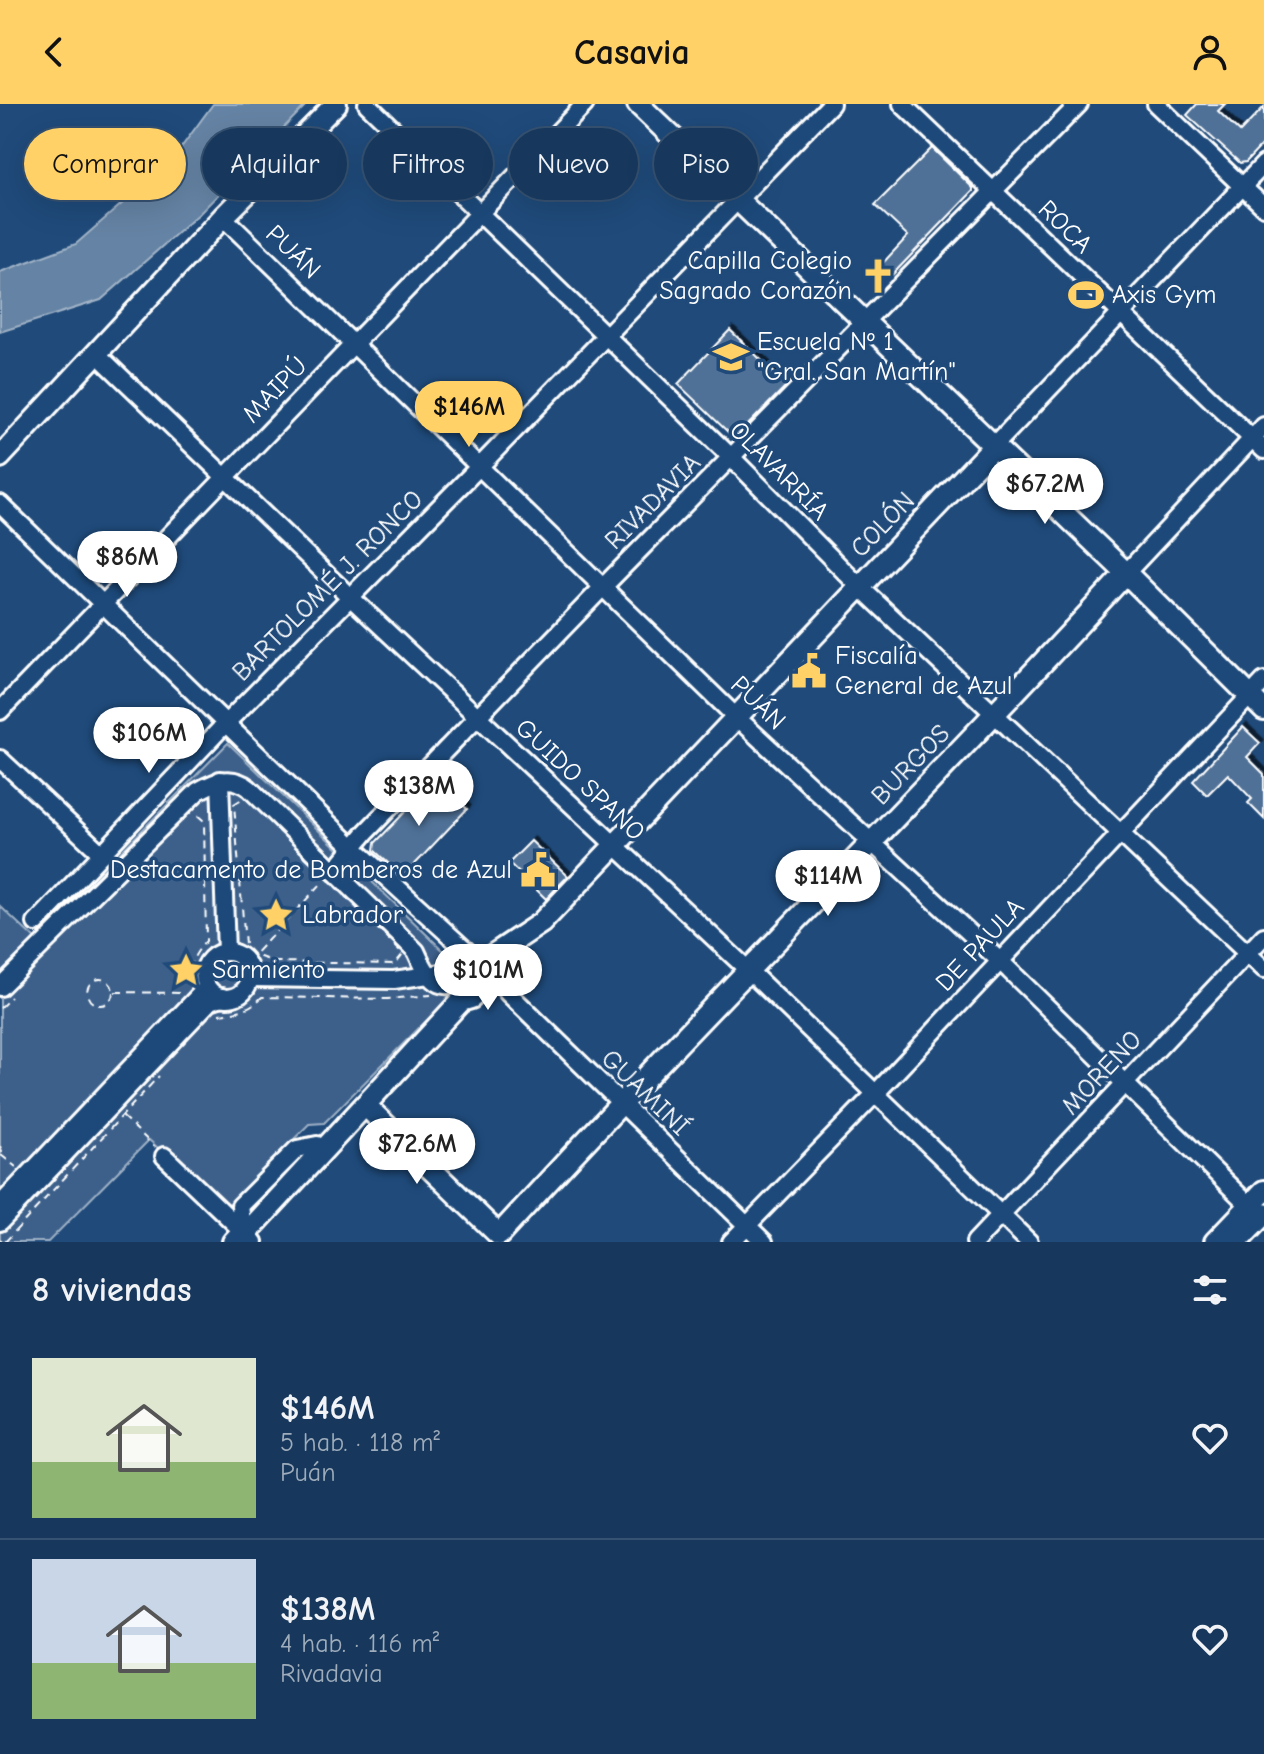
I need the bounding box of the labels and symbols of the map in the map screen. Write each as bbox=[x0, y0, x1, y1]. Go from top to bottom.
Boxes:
street label: ROCA bbox=[1032, 194, 1098, 260]
street label: PUÁN bbox=[259, 218, 327, 285]
place label: Capilla Colegio Sagrado Corazón bbox=[659, 246, 852, 306]
church icon: Capilla Colegio Sagrado Corazón bbox=[859, 257, 897, 295]
sports icon: Axis Gym bbox=[1067, 276, 1105, 314]
place label: Axis Gym bbox=[1112, 280, 1217, 310]
place label: Escuela Nº 1 "Gral. San Martín" bbox=[757, 327, 956, 387]
school or university icon: Escuela Nº 1 "Gral. San Martín" bbox=[712, 338, 750, 376]
street label: MAIPÚ bbox=[236, 350, 313, 429]
pin: $146M bbox=[413, 381, 525, 449]
street label: OLAVARRÍA bbox=[723, 415, 835, 527]
street label: RIVADAVIA bbox=[599, 448, 707, 556]
pin: $67.2M bbox=[980, 458, 1110, 526]
street label: BARTOLOMÉ J. RONCO bbox=[226, 484, 429, 687]
street label: COLÓN bbox=[844, 486, 921, 564]
pin: $86M bbox=[80, 531, 174, 599]
place label: Fiscalía General de Azul bbox=[835, 641, 1013, 701]
public building icon: Fiscalía General de Azul bbox=[790, 652, 828, 690]
street label: PUÁN bbox=[724, 669, 792, 736]
pin: $106M bbox=[93, 707, 205, 775]
street label: GUIDO SPANO bbox=[509, 713, 651, 847]
street label: BURGOS bbox=[866, 719, 956, 811]
pin: $138M bbox=[363, 760, 475, 828]
pin: $114M bbox=[772, 850, 884, 918]
public building icon: Destacamento de Bomberos de Azul bbox=[519, 851, 557, 889]
place label: Destacamento de Bomberos de Azul bbox=[110, 855, 512, 885]
street label: DE PAULA bbox=[930, 893, 1030, 997]
place icon: Labrador bbox=[257, 896, 295, 934]
place label: Labrador bbox=[302, 900, 404, 930]
pin: $101M bbox=[432, 944, 544, 1012]
place icon: Sarmiento bbox=[167, 951, 205, 989]
place label: Sarmiento bbox=[212, 955, 325, 985]
street label: MORENO bbox=[1056, 1025, 1148, 1121]
street label: GUAMINÍ bbox=[595, 1043, 696, 1142]
pin: $72.6M bbox=[352, 1118, 482, 1186]

